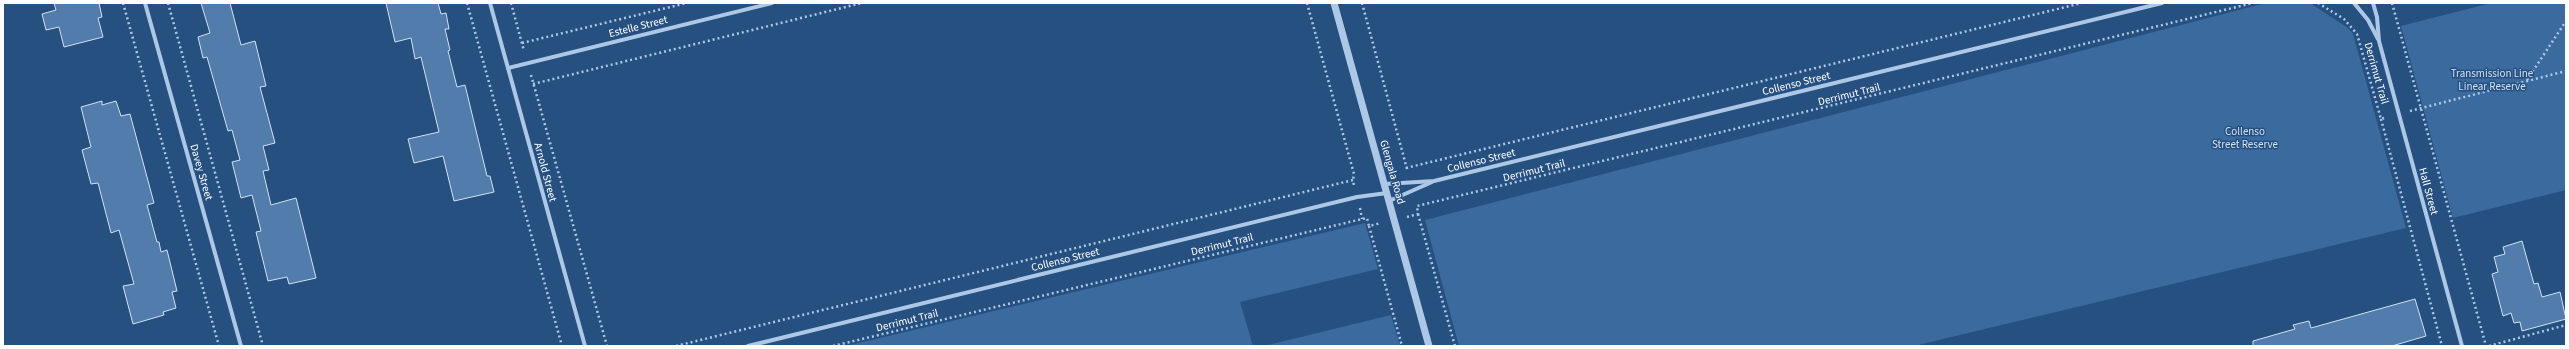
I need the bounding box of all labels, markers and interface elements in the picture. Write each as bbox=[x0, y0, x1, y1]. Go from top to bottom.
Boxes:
street label: Estelle Street bbox=[607, 12, 669, 41]
street label: Derrimut Trail bbox=[2361, 41, 2393, 106]
park label: Transmission Line Linear Reserve bbox=[2451, 66, 2534, 94]
street label: Collenso Street bbox=[1761, 68, 1832, 99]
street label: Derrimut Trail bbox=[1816, 79, 1882, 109]
park label: Collenso Street Reserve bbox=[2212, 124, 2279, 152]
street label: Glengala Road bbox=[1376, 138, 1409, 206]
street label: Arnold Street bbox=[530, 141, 561, 204]
street label: Davey Street bbox=[186, 142, 217, 202]
street label: Collenso Street bbox=[1446, 145, 1517, 176]
street label: Derrimut Trail bbox=[1501, 155, 1567, 185]
street label: Hall Street bbox=[2415, 166, 2442, 217]
street label: Derrimut Trail bbox=[1189, 229, 1255, 259]
street label: Collenso Street bbox=[1030, 244, 1101, 275]
street label: Derrimut Trail bbox=[874, 305, 940, 335]

